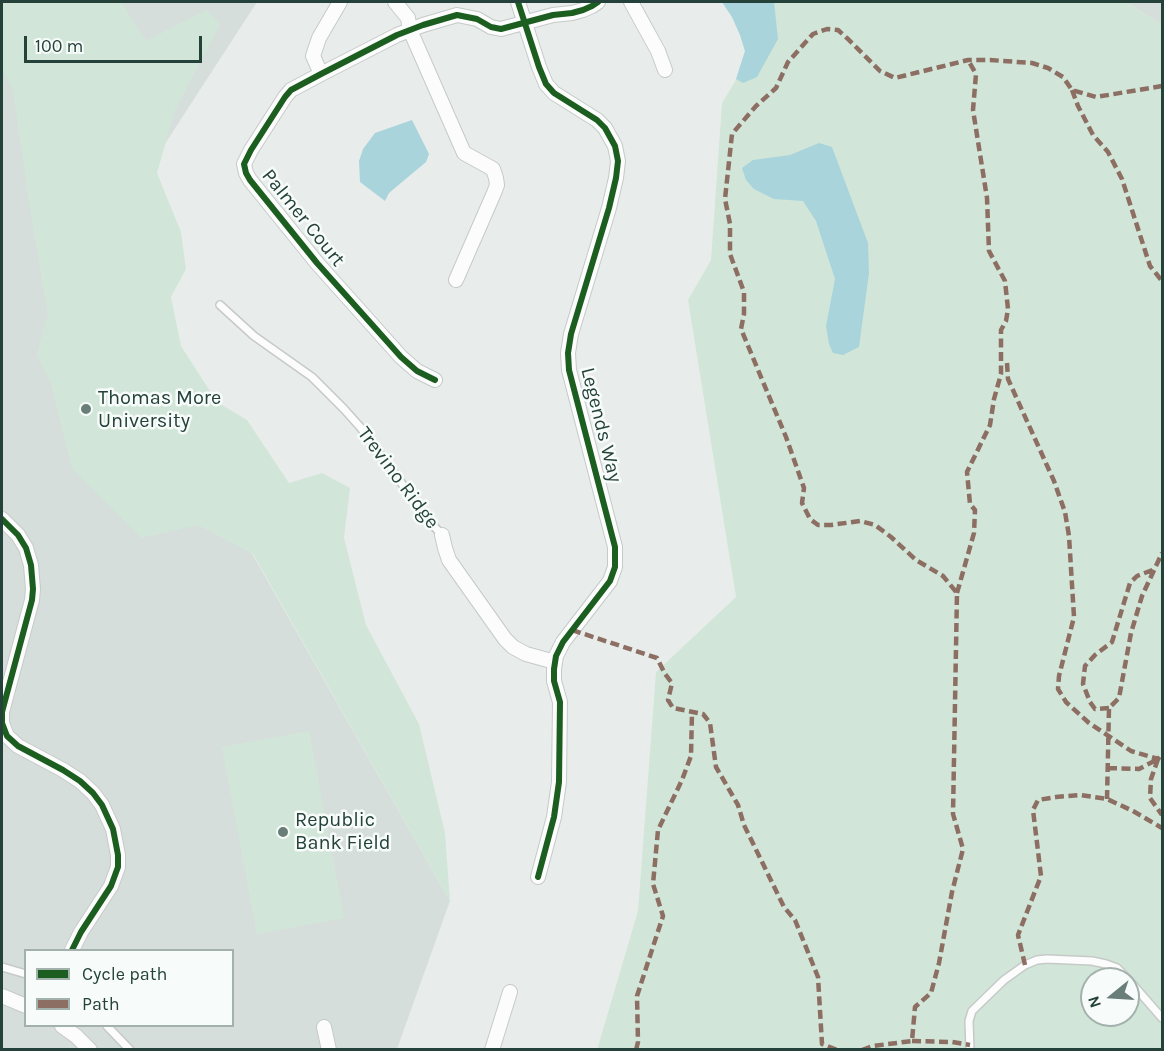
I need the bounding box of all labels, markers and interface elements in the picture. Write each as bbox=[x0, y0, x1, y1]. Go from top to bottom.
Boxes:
scale bar bbox=[27, 24, 206, 62]
text: 100 m bbox=[35, 35, 83, 57]
street label: Palmer Court bbox=[256, 164, 350, 272]
street label: Legends Way bbox=[575, 365, 627, 485]
place label: Thomas More University bbox=[98, 386, 221, 433]
marker: Thomas More University bbox=[79, 402, 93, 416]
street label: Trevino Ridge bbox=[352, 422, 444, 534]
place label: Republic Bank Field bbox=[295, 808, 391, 855]
marker: Republic Bank Field bbox=[276, 825, 290, 839]
legend bbox=[24, 949, 234, 1027]
text: Cycle path bbox=[82, 963, 167, 985]
north arrow bbox=[1080, 967, 1140, 1027]
text: Path bbox=[82, 993, 120, 1015]
text: N bbox=[1084, 994, 1105, 1011]

